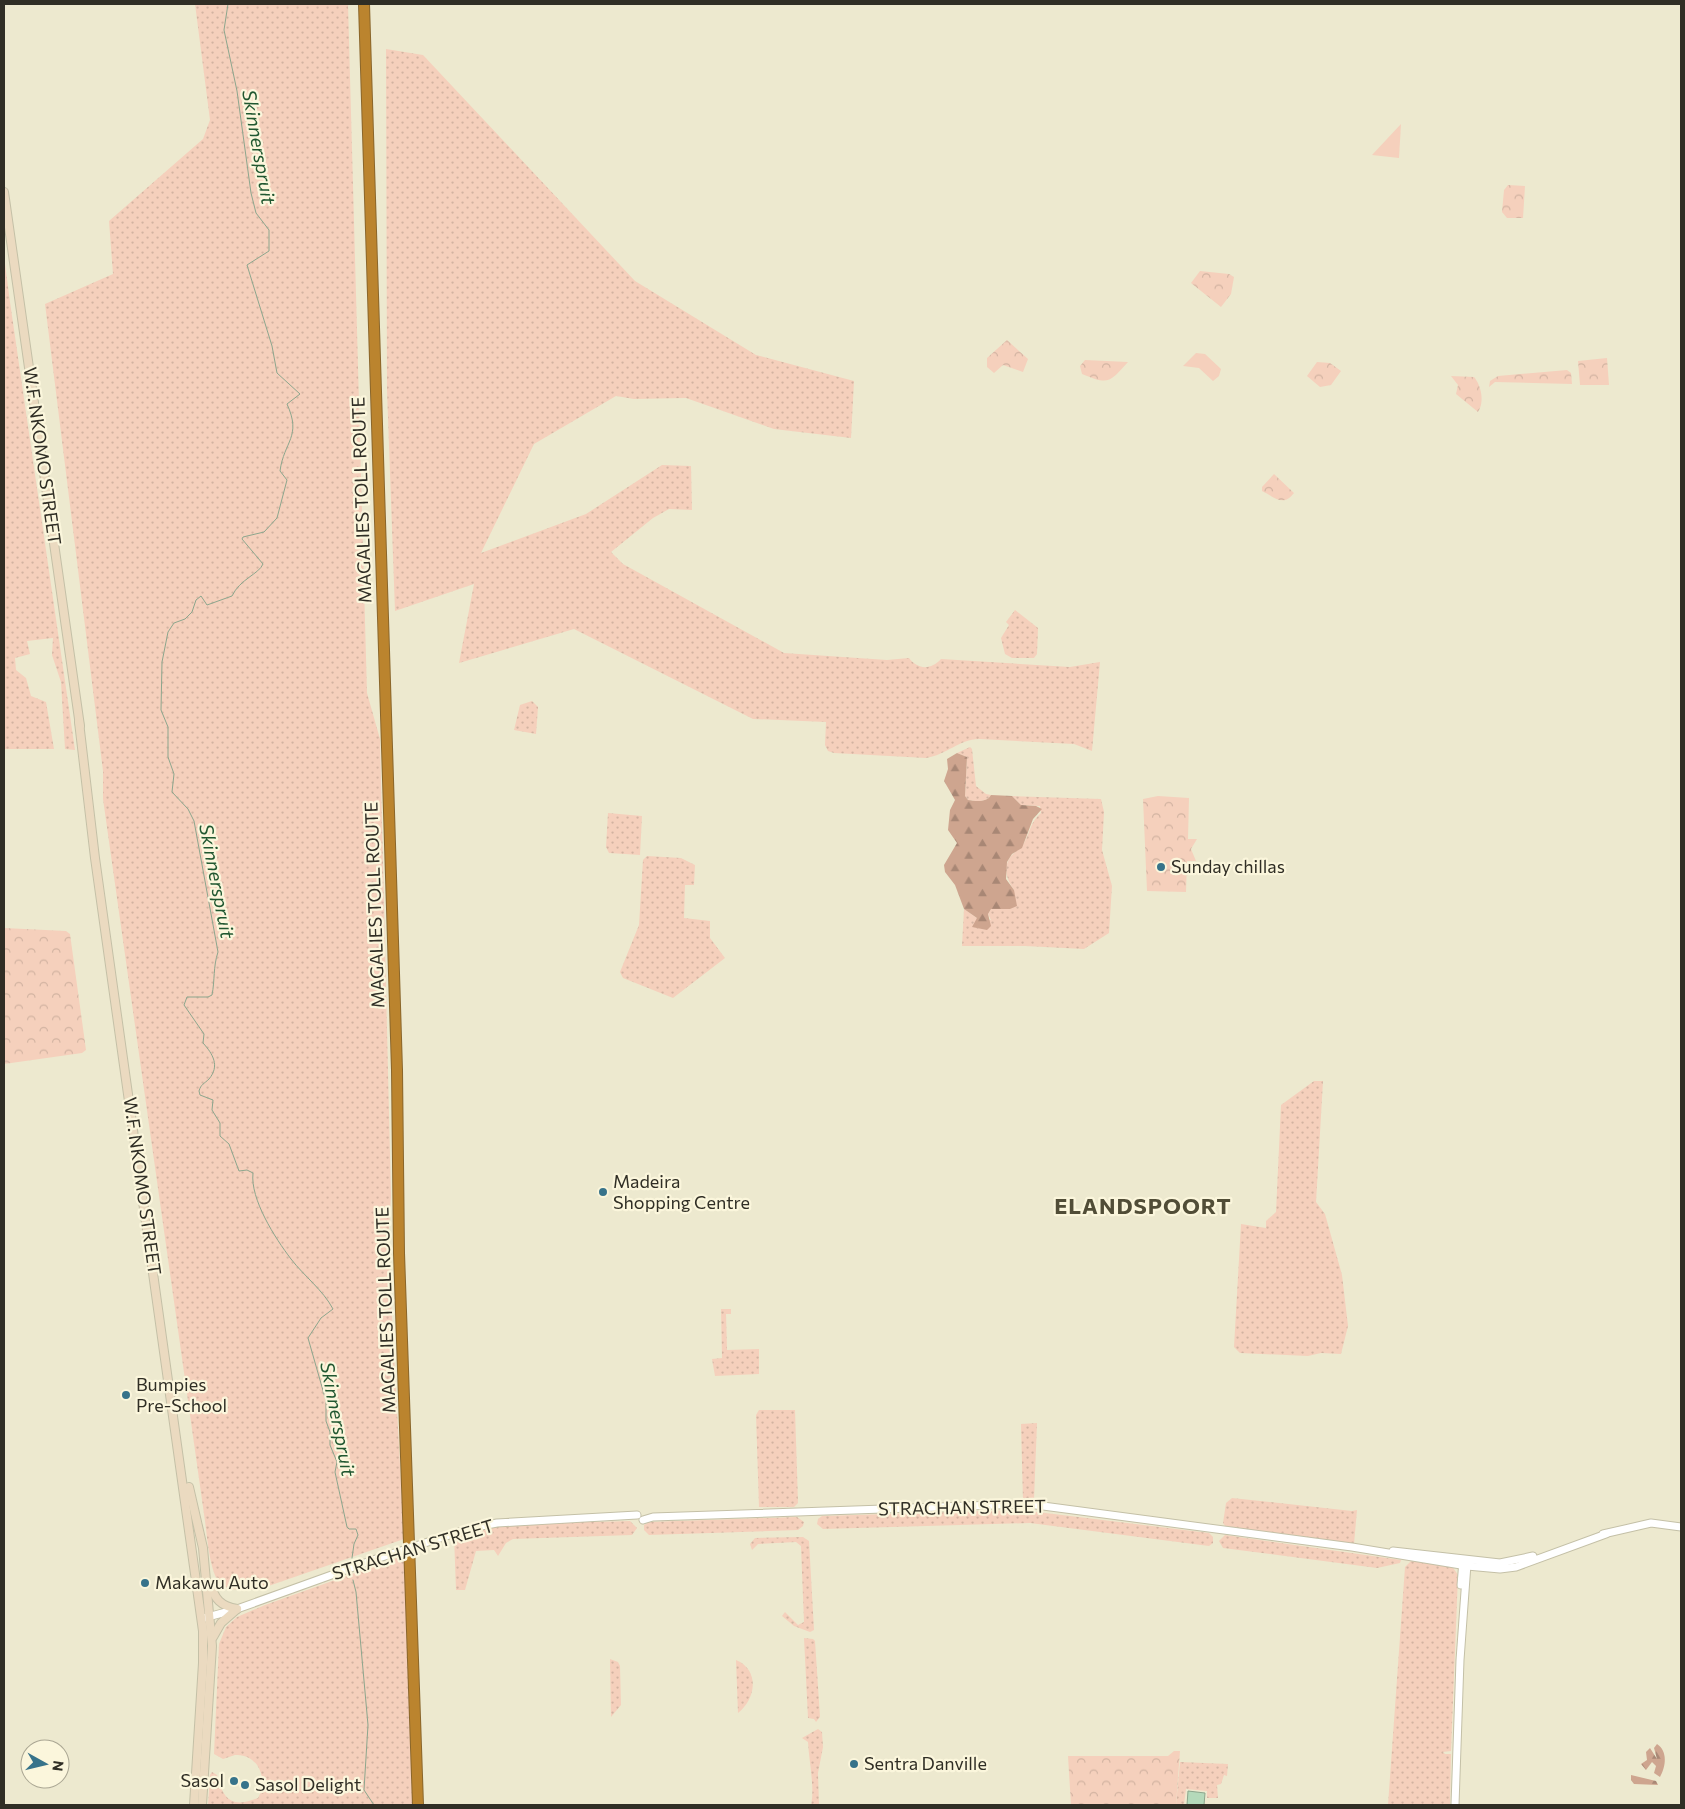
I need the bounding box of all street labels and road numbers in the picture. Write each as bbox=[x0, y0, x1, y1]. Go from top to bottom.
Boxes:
street label: W.F. NKOMO STREET bbox=[20, 366, 66, 546]
street label: MAGALIES TOLL ROUTE bbox=[346, 397, 376, 604]
street label: MAGALIES TOLL ROUTE bbox=[359, 802, 389, 1009]
street label: W.F. NKOMO STREET bbox=[120, 1096, 166, 1276]
street label: MAGALIES TOLL ROUTE bbox=[370, 1207, 400, 1414]
street label: STRACHAN STREET bbox=[878, 1495, 1046, 1519]
street label: STRACHAN STREET bbox=[329, 1514, 496, 1584]

